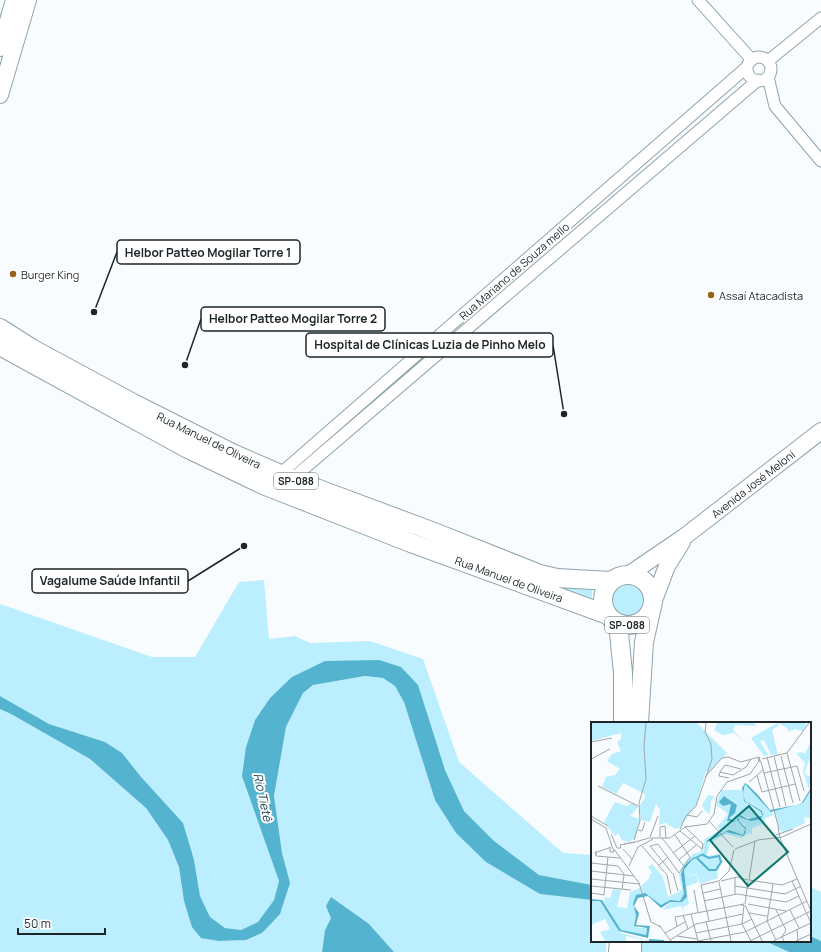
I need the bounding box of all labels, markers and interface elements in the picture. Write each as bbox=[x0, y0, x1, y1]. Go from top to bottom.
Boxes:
street label: Rua Mariano de Souza mello bbox=[456, 219, 573, 323]
callout: Helbor Patteo Mogilar Torre 1 bbox=[117, 240, 300, 264]
text: Helbor Patteo Mogilar Torre 1 bbox=[125, 244, 291, 261]
place label: Burger King bbox=[21, 267, 79, 282]
marker: Burger King bbox=[8, 269, 18, 279]
place label: Assaí Atacadista bbox=[719, 288, 803, 303]
marker: Assaí Atacadista bbox=[706, 290, 716, 300]
callout: Helbor Patteo Mogilar Torre 2 bbox=[201, 307, 385, 331]
text: Helbor Patteo Mogilar Torre 2 bbox=[209, 310, 377, 327]
callout: Hospital de Clínicas Luzia de Pinho Melo bbox=[306, 333, 553, 357]
text: Hospital de Clínicas Luzia de Pinho Melo bbox=[314, 336, 546, 353]
street label: Rua Manuel de Oliveira bbox=[155, 408, 263, 472]
street label: Avenida José Meloni bbox=[708, 447, 798, 521]
road number: SP-088 bbox=[274, 473, 318, 489]
street label: Rua Manuel de Oliveira bbox=[453, 552, 565, 606]
callout: Vagalume Saúde Infantil bbox=[32, 569, 188, 593]
text: Vagalume Saúde Infantil bbox=[40, 572, 180, 589]
road number: SP-088 bbox=[605, 617, 649, 633]
inset map bbox=[591, 722, 811, 942]
water label: Rio Tietê bbox=[250, 771, 277, 824]
scale bar bbox=[18, 910, 105, 936]
text: 50 m bbox=[24, 915, 51, 932]

